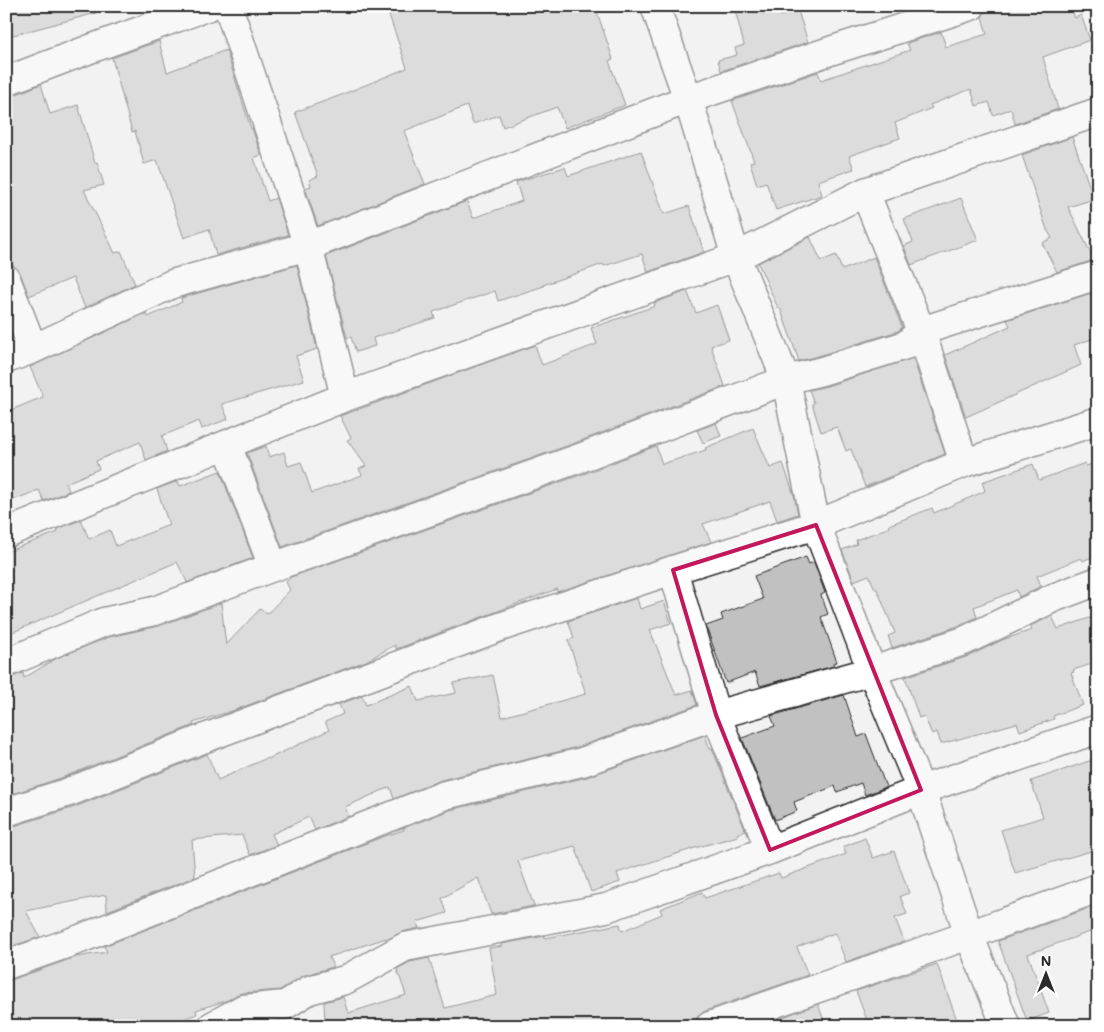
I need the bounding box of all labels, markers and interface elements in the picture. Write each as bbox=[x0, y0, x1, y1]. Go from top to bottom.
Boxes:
north arrow bbox=[1022, 950, 1072, 1000]
text: N bbox=[1041, 951, 1051, 970]

